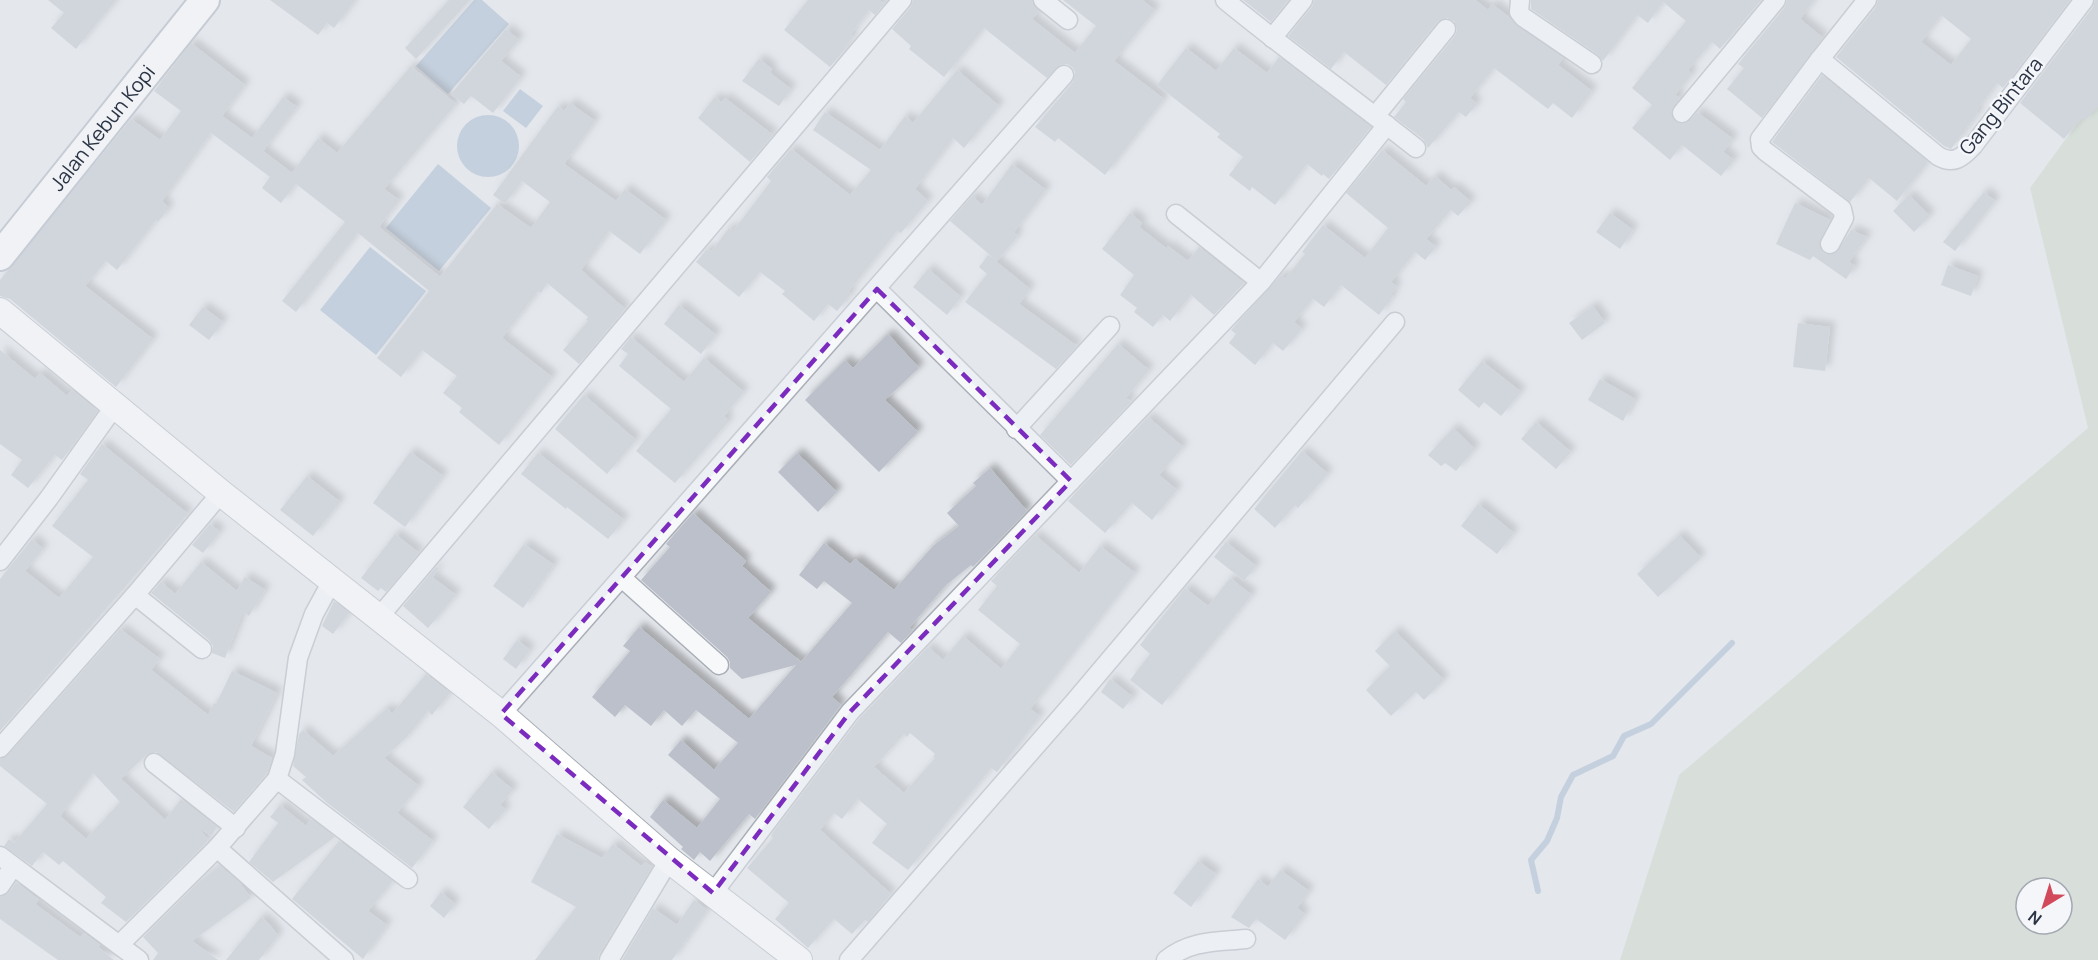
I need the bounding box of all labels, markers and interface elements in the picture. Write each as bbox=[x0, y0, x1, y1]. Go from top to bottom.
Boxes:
street label: Gang Bintara bbox=[1953, 51, 2048, 160]
street label: Jalan Kebun Kopi bbox=[43, 59, 161, 196]
north arrow bbox=[2014, 876, 2074, 936]
text: N bbox=[2023, 906, 2046, 930]

